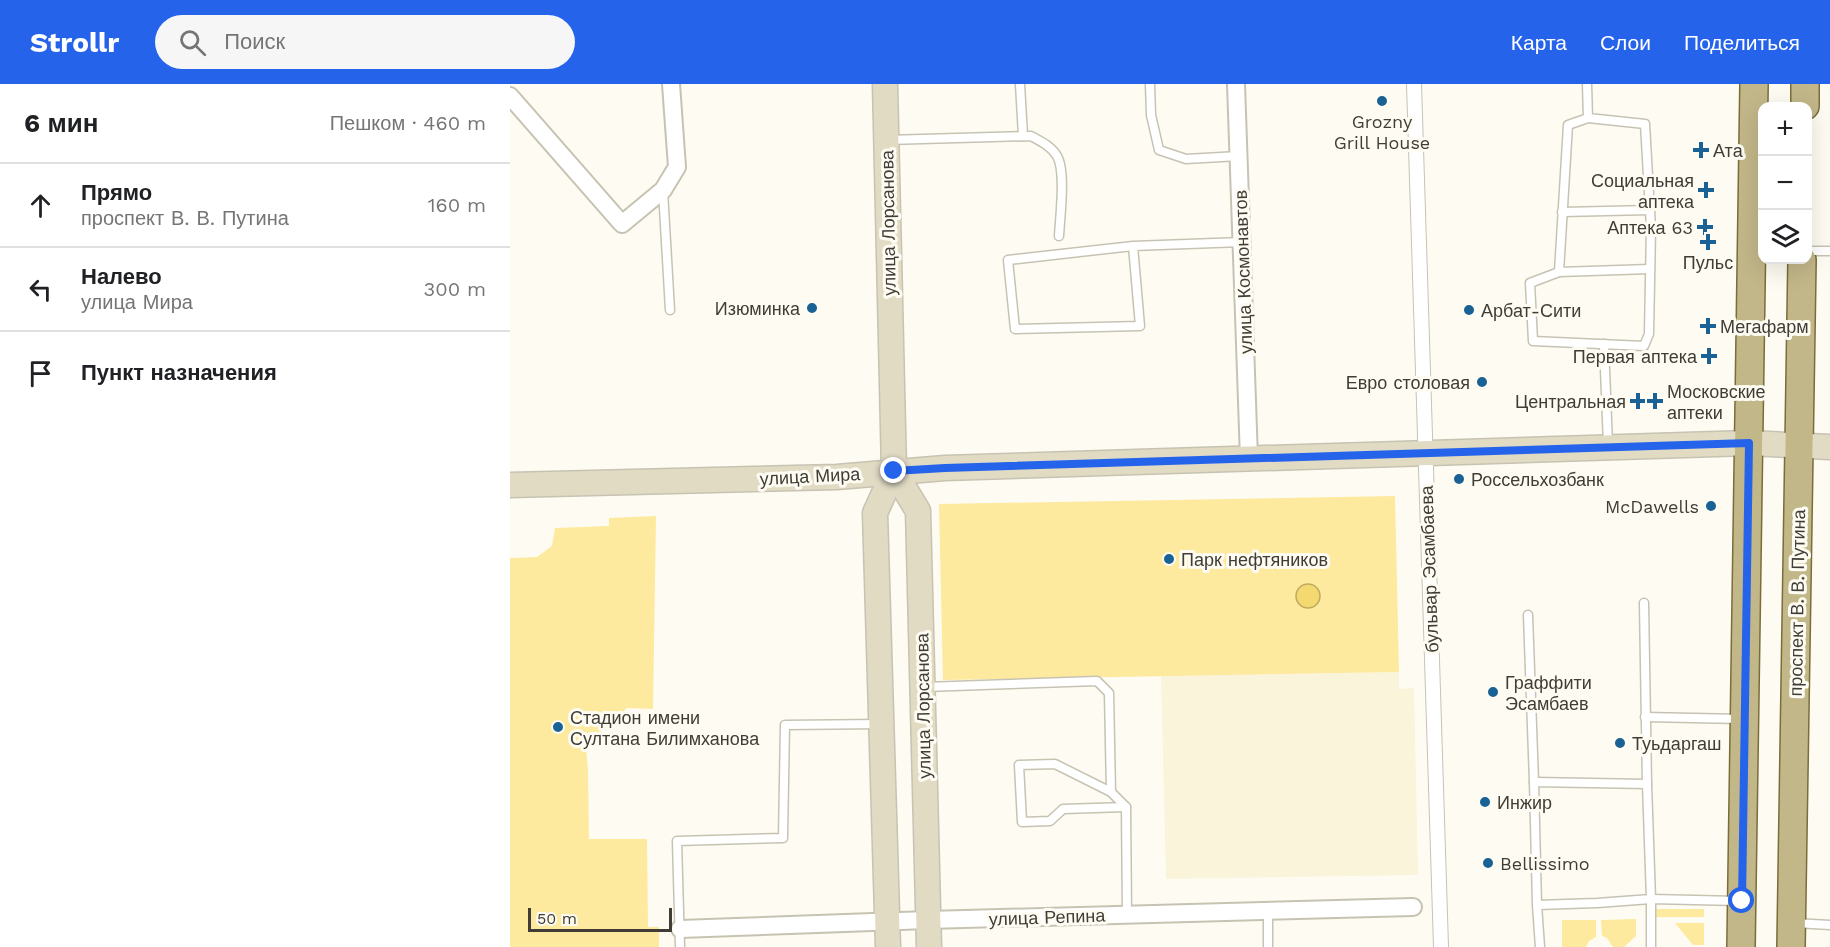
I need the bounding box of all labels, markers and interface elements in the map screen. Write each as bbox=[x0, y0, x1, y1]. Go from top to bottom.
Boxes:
search box bbox=[155, 15, 575, 69]
text: Strollr bbox=[30, 26, 119, 59]
icon: search bbox=[176, 26, 209, 59]
text: Поиск bbox=[224, 29, 285, 54]
text: Карта bbox=[1511, 30, 1567, 55]
text: Слои bbox=[1600, 30, 1651, 55]
text: Поделиться bbox=[1684, 30, 1800, 55]
marker: Grozny Grill House bbox=[1375, 94, 1389, 108]
map controls bbox=[1758, 102, 1812, 264]
button: + bbox=[1758, 102, 1812, 156]
text: 6 мин bbox=[24, 108, 98, 138]
text: Пешком · 460 m bbox=[330, 111, 486, 135]
place label: Grozny Grill House bbox=[1334, 111, 1430, 153]
place label: Ата bbox=[1713, 140, 1744, 161]
marker: Ата bbox=[1694, 143, 1708, 157]
street label: улица Лорсанова bbox=[876, 149, 900, 296]
button: − bbox=[1758, 156, 1812, 210]
place label: Социальная аптека bbox=[1591, 170, 1695, 212]
text: Прямо bbox=[81, 180, 152, 205]
marker: Социальная аптека bbox=[1699, 183, 1713, 197]
icon: ahead bbox=[24, 189, 57, 222]
street label: улица Космонавтов bbox=[1230, 190, 1256, 354]
text: 160 m bbox=[428, 193, 486, 217]
text: проспект В. В. Путина bbox=[81, 206, 289, 230]
button: layers bbox=[1758, 210, 1812, 264]
place label: Аптека 63 bbox=[1607, 217, 1693, 238]
marker: Аптека 63 bbox=[1698, 220, 1712, 234]
marker: Пульс bbox=[1701, 235, 1715, 249]
place label: Пульс bbox=[1683, 252, 1733, 273]
text: Налево bbox=[81, 264, 162, 289]
icon: left bbox=[24, 273, 57, 306]
text: 300 m bbox=[424, 277, 486, 301]
text: улица Мира bbox=[81, 290, 193, 314]
place label: Изюминка bbox=[715, 298, 801, 319]
place label: Арбат-Сити bbox=[1481, 300, 1581, 321]
marker: Изюминка bbox=[805, 301, 819, 315]
marker: Арбат-Сити bbox=[1462, 303, 1476, 317]
place label: Мегафарм bbox=[1720, 316, 1809, 337]
marker: Мегафарм bbox=[1701, 319, 1715, 333]
place label: Первая аптека bbox=[1573, 346, 1698, 367]
marker: Первая аптека bbox=[1702, 349, 1716, 363]
icon: arrive bbox=[24, 357, 57, 390]
text: Пункт назначения bbox=[81, 360, 277, 385]
place label: Евро столовая bbox=[1346, 372, 1470, 393]
marker: Евро столовая bbox=[1475, 375, 1489, 389]
place label: Московские аптеки bbox=[1667, 381, 1766, 423]
place label: Центральная bbox=[1515, 391, 1626, 412]
marker: Центральная bbox=[1631, 394, 1645, 408]
marker: Московские аптеки bbox=[1648, 394, 1662, 408]
route end bbox=[880, 457, 906, 483]
street label: улица Мира bbox=[759, 463, 862, 489]
place label: Россельхозбанк bbox=[1471, 469, 1604, 490]
marker: Россельхозбанк bbox=[1452, 472, 1466, 486]
street label: бульвар Эсамбаева bbox=[1416, 484, 1442, 653]
place label: McDawells bbox=[1605, 496, 1699, 517]
marker: McDawells bbox=[1704, 499, 1718, 513]
street label: проспект В. В. Путина bbox=[1785, 508, 1809, 697]
place label: Парк нефтяников bbox=[1181, 549, 1328, 570]
marker: Парк нефтяников bbox=[1162, 552, 1176, 566]
street label: улица Лорсанова bbox=[911, 632, 935, 779]
place label: Граффити Эсамбаев bbox=[1505, 672, 1592, 714]
marker: Граффити Эсамбаев bbox=[1486, 685, 1500, 699]
place label: Стадион имени Султана Билимханова bbox=[570, 707, 760, 749]
marker: Стадион имени Султана Билимханова bbox=[551, 720, 565, 734]
place label: Туьдаргаш bbox=[1632, 733, 1722, 754]
marker: Туьдаргаш bbox=[1613, 736, 1627, 750]
place label: Инжир bbox=[1497, 792, 1552, 813]
marker: Инжир bbox=[1478, 795, 1492, 809]
place label: Bellissimo bbox=[1500, 853, 1590, 874]
marker: Bellissimo bbox=[1481, 856, 1495, 870]
route start bbox=[1728, 887, 1754, 913]
street label: улица Репина bbox=[988, 904, 1107, 930]
scale bar bbox=[528, 905, 672, 932]
text: 50 m bbox=[537, 909, 577, 928]

